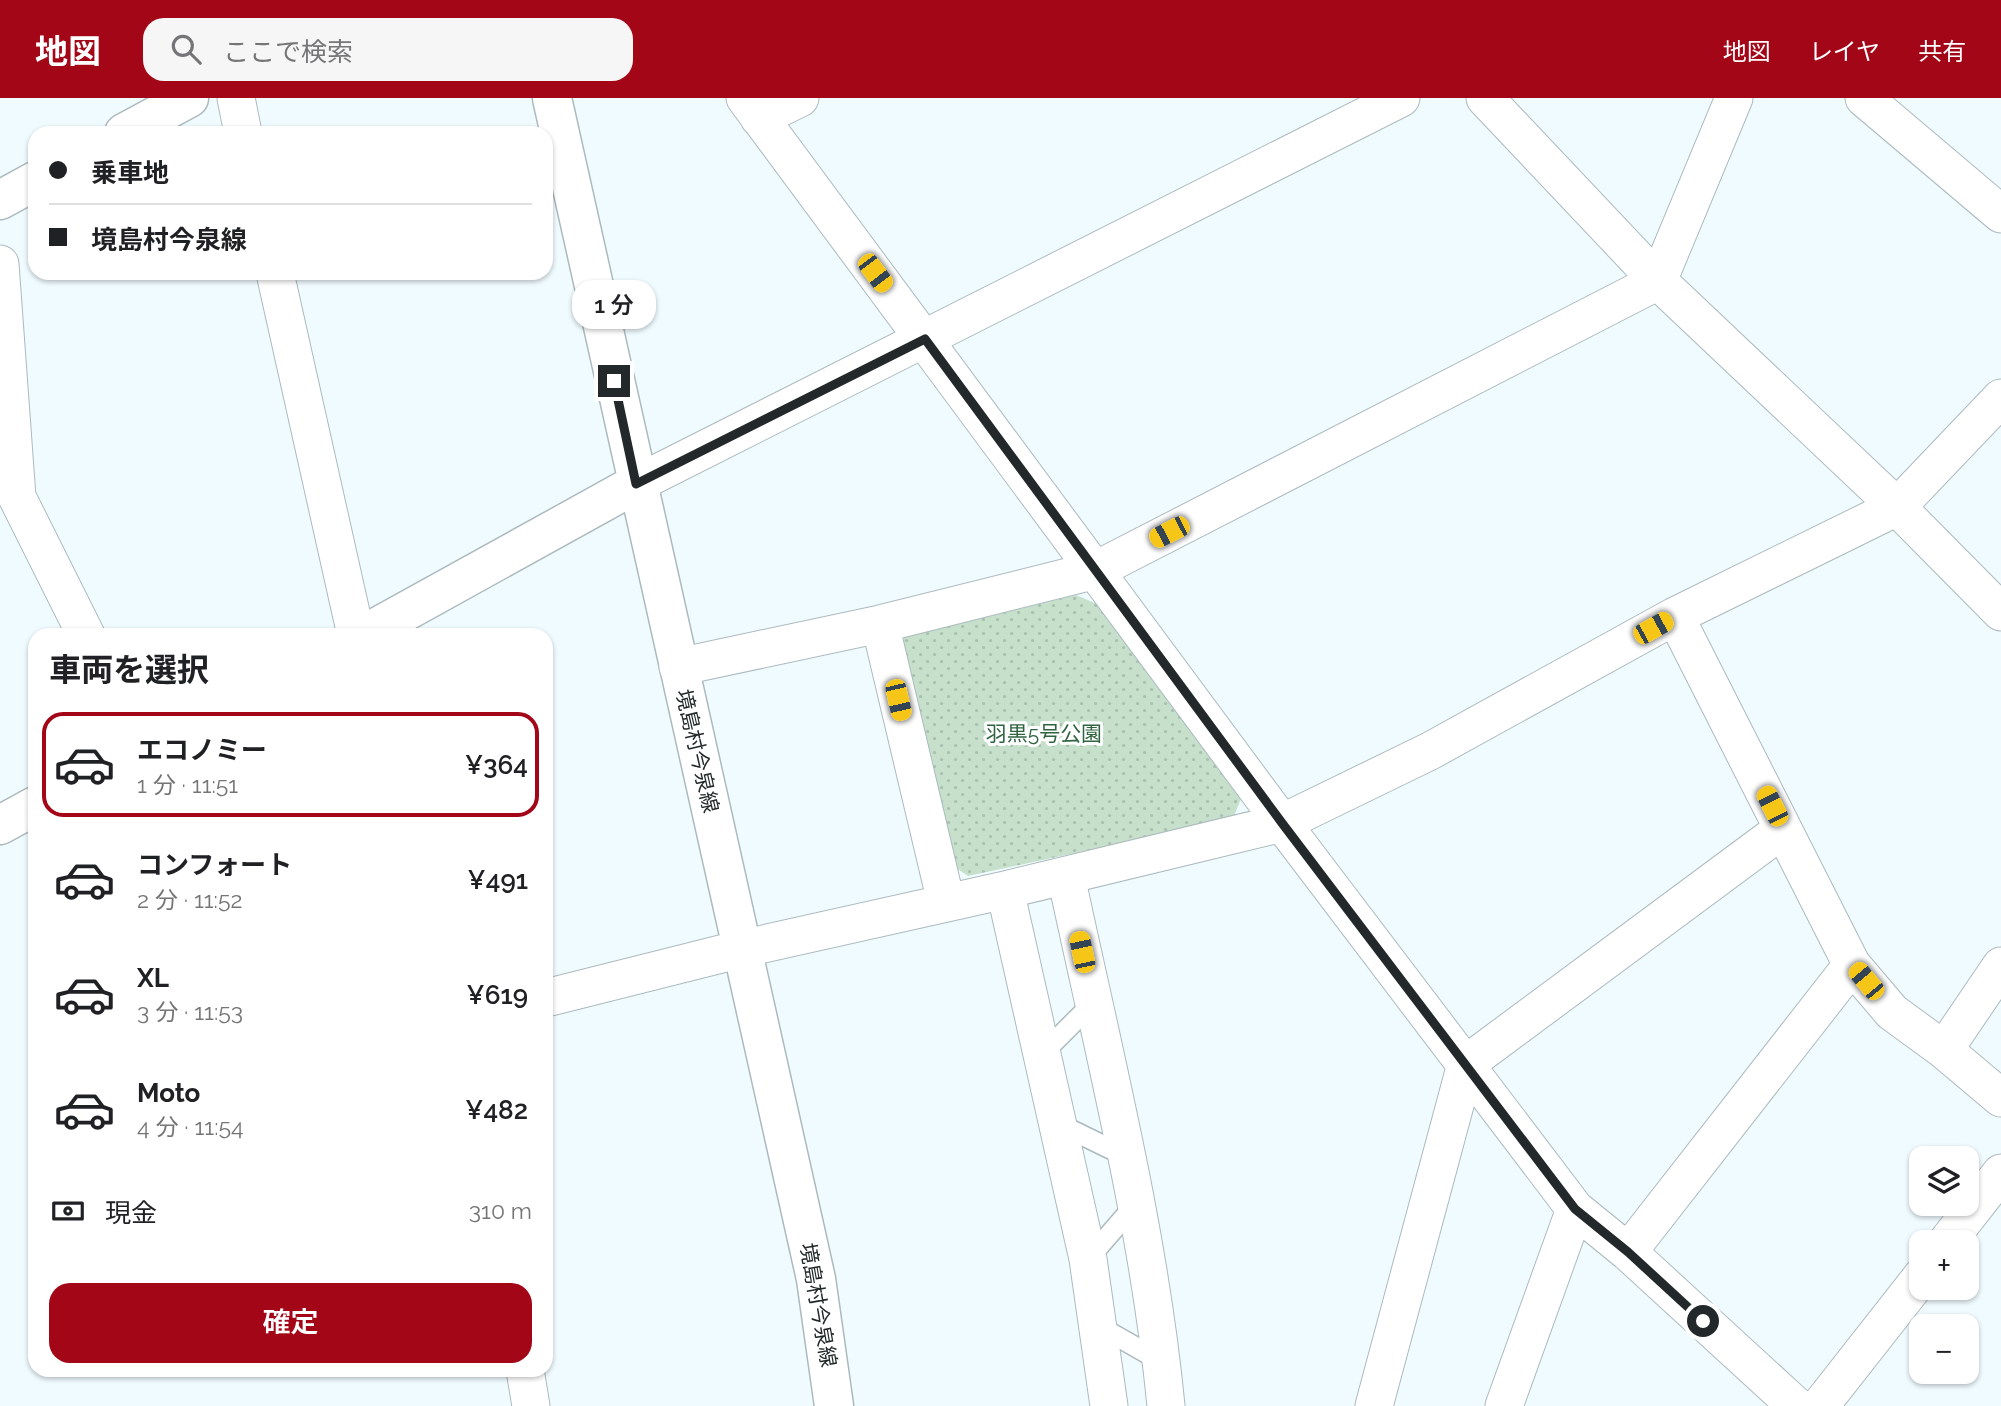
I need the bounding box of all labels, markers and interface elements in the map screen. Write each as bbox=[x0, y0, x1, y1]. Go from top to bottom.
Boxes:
search box bbox=[143, 18, 633, 81]
icon: search bbox=[167, 30, 205, 68]
text: 地図 bbox=[35, 32, 101, 71]
text: ここで検索 bbox=[223, 37, 353, 67]
text: 地図 bbox=[1723, 37, 1771, 66]
text: レイヤ bbox=[1809, 37, 1880, 66]
text: 共有 bbox=[1918, 37, 1966, 66]
text: 乗車地 bbox=[91, 158, 169, 188]
text: 境島村今泉線 bbox=[91, 225, 247, 255]
car bbox=[854, 250, 897, 296]
callout: 1 分 bbox=[572, 280, 656, 328]
text: 1 分 bbox=[594, 291, 634, 318]
route end bbox=[598, 365, 630, 397]
car bbox=[1146, 513, 1193, 551]
car bbox=[1630, 609, 1677, 647]
text: 車両を選択 bbox=[49, 651, 209, 688]
car bbox=[884, 677, 913, 723]
street label: 境島村今泉線 bbox=[671, 687, 724, 815]
park label: 羽黒5号公園 bbox=[986, 721, 1102, 746]
icon: car bbox=[53, 733, 116, 796]
text: エコノミー bbox=[137, 735, 267, 765]
text: ¥364 bbox=[465, 750, 528, 780]
text: 1 分 · 11:51 bbox=[137, 771, 238, 798]
car bbox=[1754, 783, 1791, 829]
icon: car bbox=[53, 848, 116, 911]
text: コンフォート bbox=[137, 850, 292, 880]
text: ¥491 bbox=[468, 865, 528, 895]
text: 2 分 · 11:52 bbox=[137, 886, 242, 913]
car bbox=[1068, 929, 1097, 975]
car bbox=[1845, 958, 1888, 1004]
icon: car bbox=[53, 963, 116, 1026]
text: XL bbox=[137, 963, 169, 993]
text: ¥619 bbox=[466, 980, 528, 1010]
text: 3 分 · 11:53 bbox=[137, 998, 243, 1025]
icon: car bbox=[53, 1078, 116, 1141]
text: Moto bbox=[137, 1078, 200, 1108]
text: ¥482 bbox=[465, 1095, 528, 1125]
text: 4 分 · 11:54 bbox=[137, 1113, 244, 1140]
map controls bbox=[1909, 1146, 1979, 1384]
button: layers bbox=[1909, 1146, 1979, 1216]
icon: cash bbox=[49, 1192, 87, 1230]
text: 310 m bbox=[469, 1197, 532, 1224]
text: 現金 bbox=[105, 1198, 157, 1228]
button: + bbox=[1909, 1230, 1979, 1300]
street label: 境島村今泉線 bbox=[795, 1241, 842, 1369]
button: 確定 bbox=[49, 1283, 532, 1363]
route start bbox=[1687, 1305, 1719, 1337]
button: − bbox=[1909, 1314, 1979, 1384]

